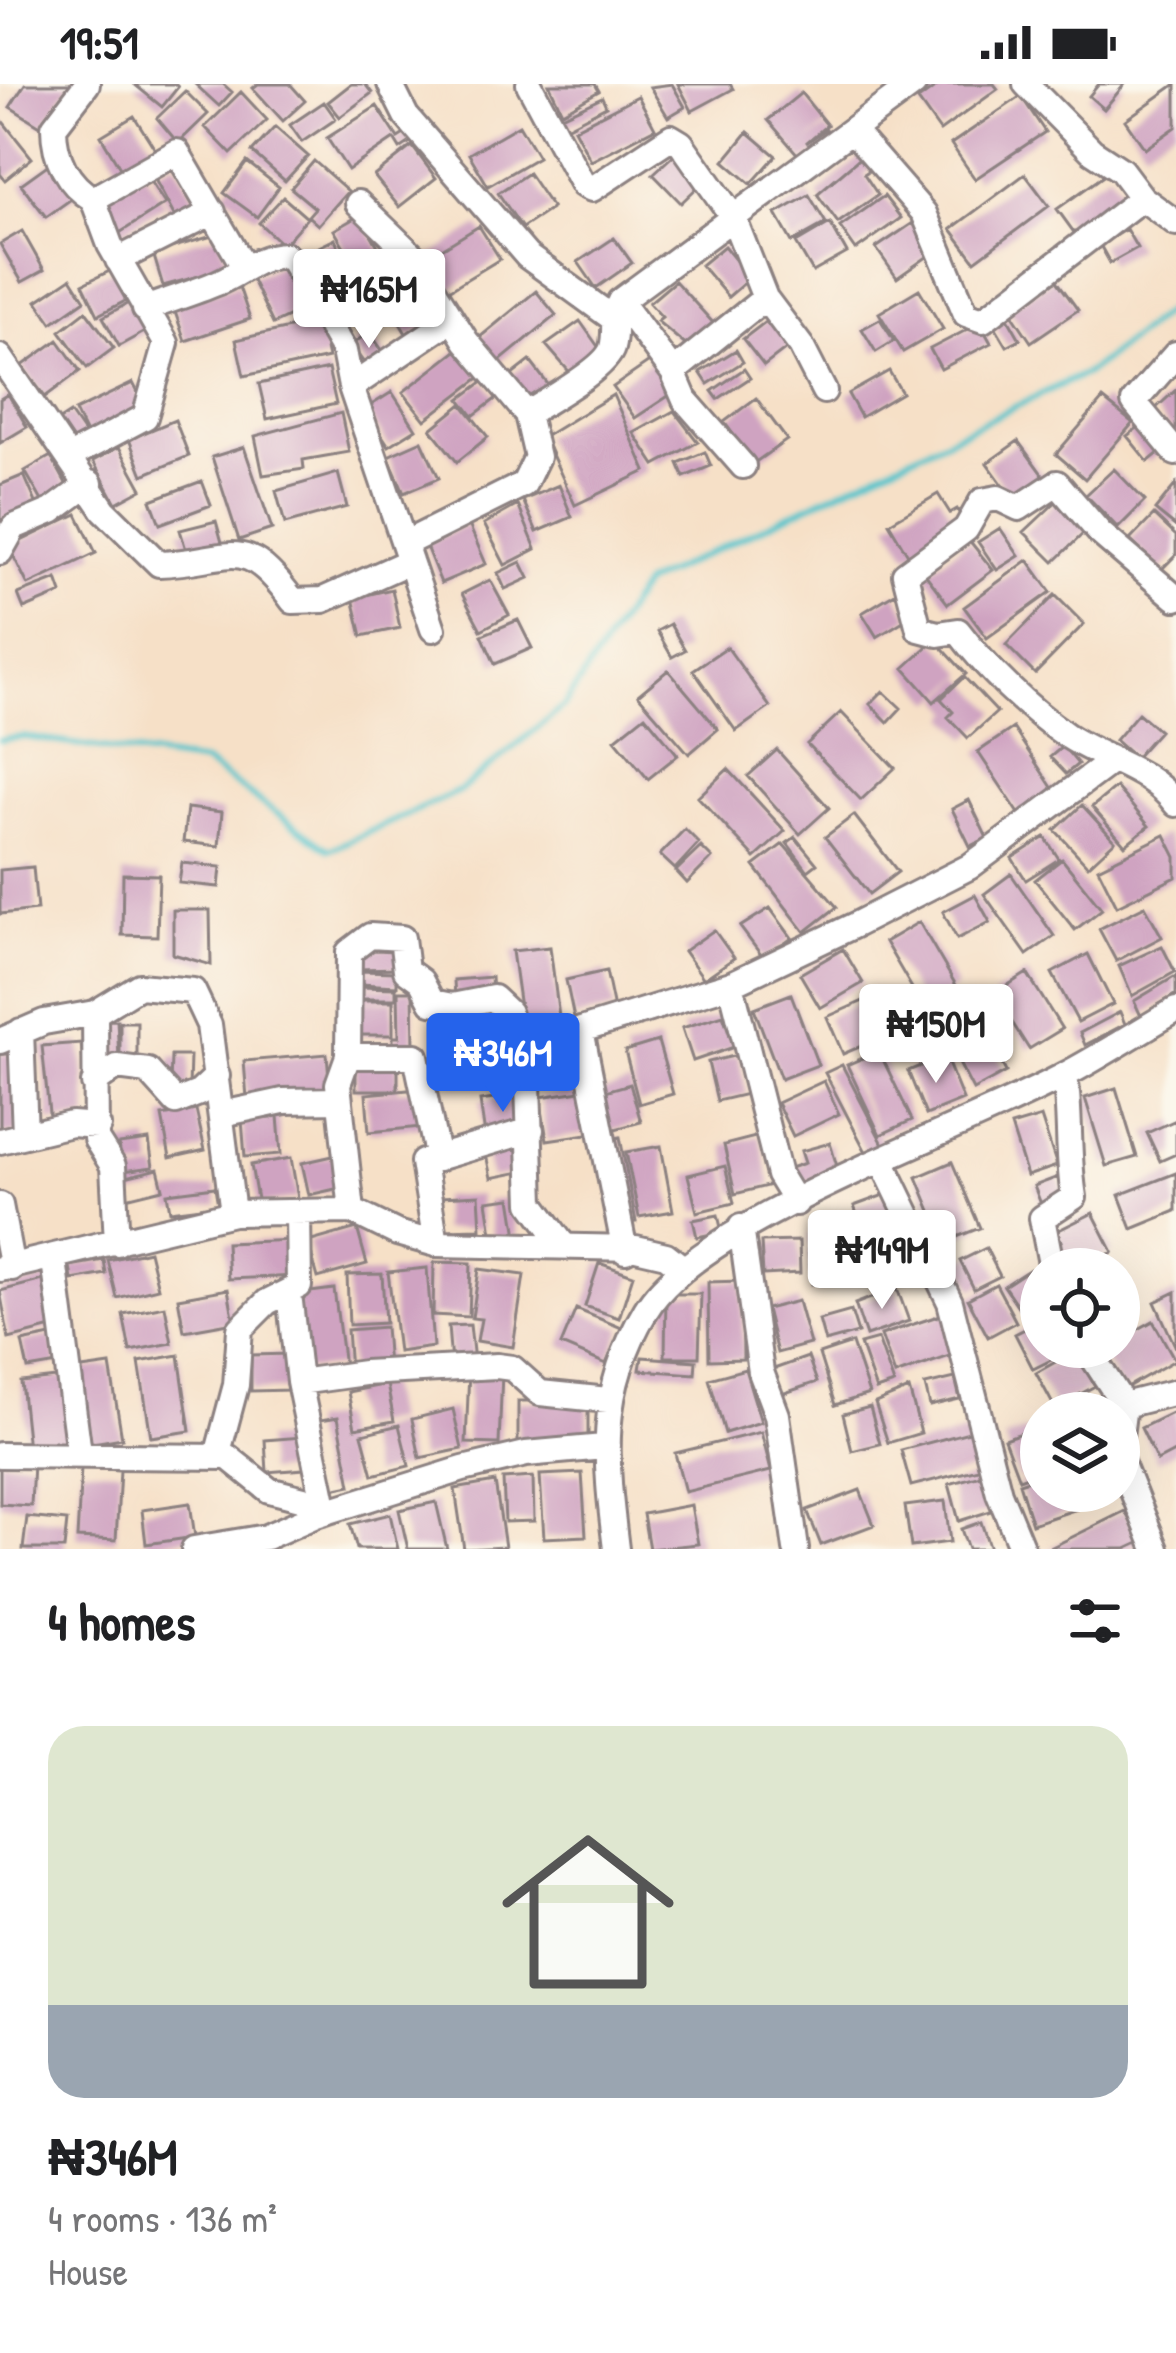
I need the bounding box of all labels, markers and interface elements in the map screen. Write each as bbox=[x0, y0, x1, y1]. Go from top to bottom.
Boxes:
text: 19:51 bbox=[60, 12, 139, 73]
pin: ₦165M bbox=[285, 249, 453, 351]
text: ₦165M bbox=[320, 261, 418, 314]
pin: ₦150M bbox=[852, 984, 1020, 1086]
text: ₦150M bbox=[886, 996, 986, 1049]
pin: ₦346M bbox=[419, 1013, 587, 1115]
text: ₦346M bbox=[453, 1025, 553, 1078]
pin: ₦149M bbox=[798, 1210, 966, 1312]
text: ₦149M bbox=[835, 1222, 929, 1275]
map controls bbox=[1020, 1248, 1140, 1512]
button: locate bbox=[1020, 1248, 1140, 1368]
button: layers bbox=[1020, 1392, 1140, 1512]
text: 4 homes bbox=[48, 1587, 195, 1656]
icon: filters bbox=[1062, 1588, 1128, 1654]
icon: home bbox=[480, 1804, 696, 2020]
text: ₦346M bbox=[48, 2122, 178, 2191]
text: 4 rooms · 136 m² bbox=[48, 2191, 277, 2244]
text: House bbox=[48, 2244, 128, 2297]

